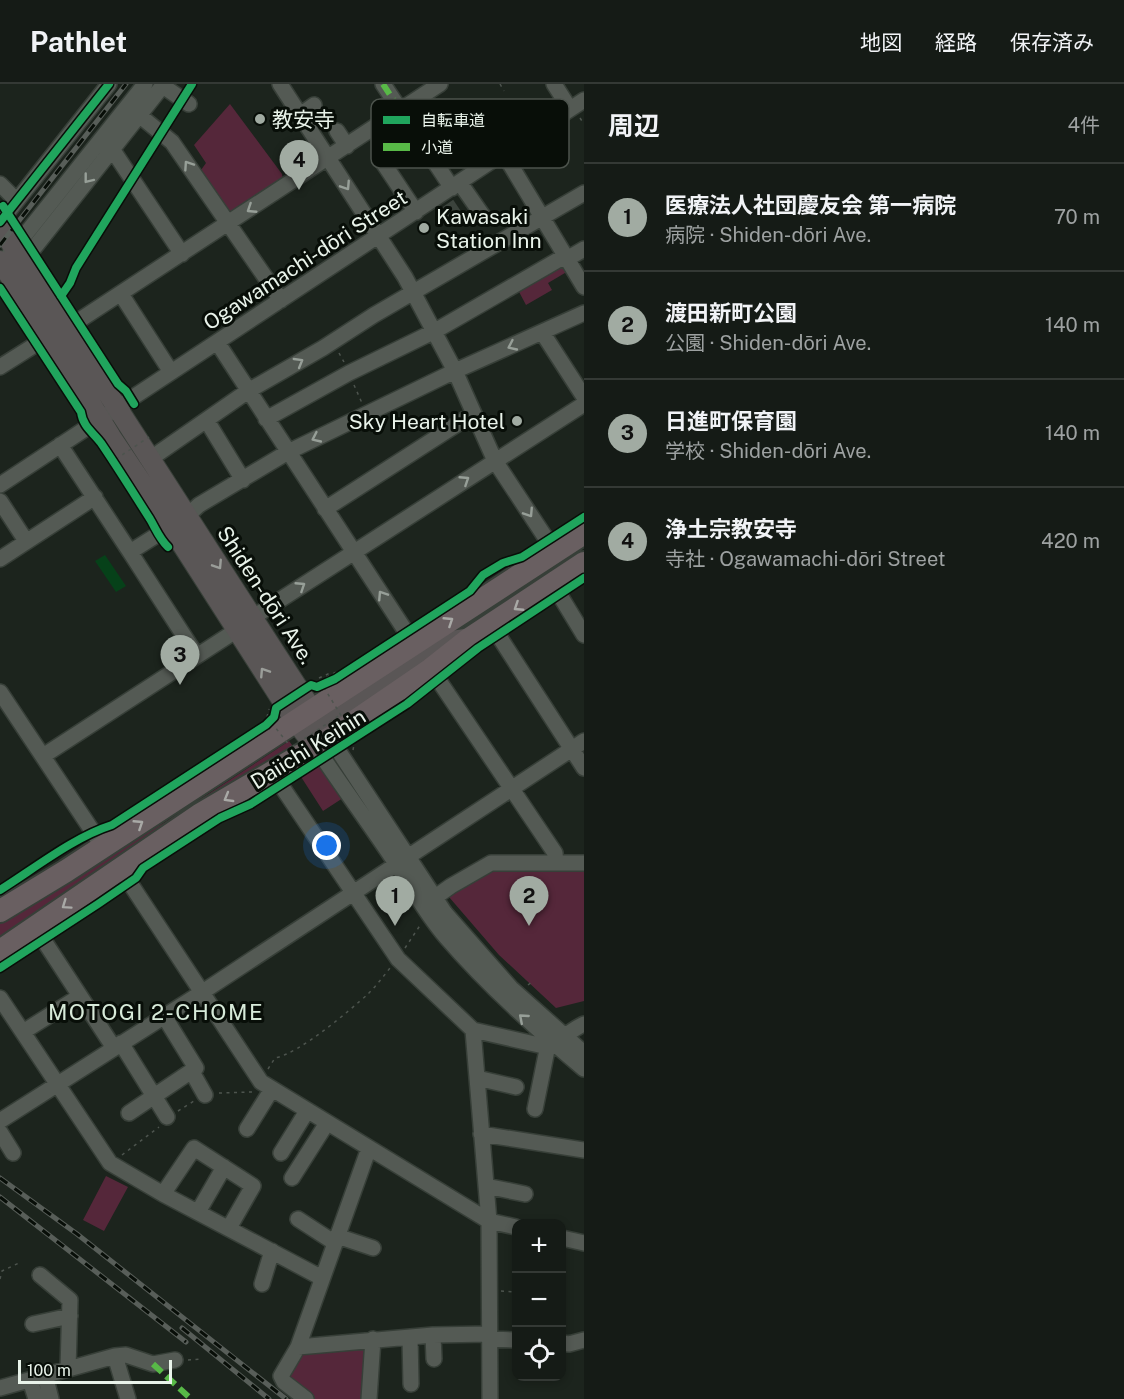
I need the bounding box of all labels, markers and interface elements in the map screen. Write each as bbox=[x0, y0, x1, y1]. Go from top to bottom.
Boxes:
text: Pathlet bbox=[30, 25, 127, 58]
text: 地図 bbox=[860, 30, 902, 55]
text: 経路 bbox=[935, 30, 977, 55]
text: 保存済み bbox=[1010, 30, 1094, 55]
legend bbox=[371, 99, 569, 168]
place label: 教安寺 bbox=[272, 107, 335, 132]
text: 周辺 bbox=[608, 110, 660, 141]
text: 自転車道 bbox=[421, 111, 485, 130]
marker: 教安寺 bbox=[253, 112, 267, 126]
text: 4件 bbox=[1067, 113, 1100, 137]
text: 小道 bbox=[421, 138, 453, 157]
pin: 4 bbox=[280, 141, 318, 190]
one-way arrow bbox=[184, 161, 195, 172]
one-way arrow bbox=[85, 172, 96, 183]
one-way arrow bbox=[339, 179, 350, 190]
street label: Ogawamachi-dōri Street bbox=[199, 185, 411, 335]
text: 医療法人社団慶友会 第一病院 bbox=[665, 192, 956, 218]
one-way arrow bbox=[247, 202, 258, 213]
place label: Kawasaki Station Inn bbox=[436, 204, 542, 253]
text: 1 bbox=[623, 205, 632, 229]
text: 70 m bbox=[1054, 205, 1100, 229]
marker: Kawasaki Station Inn bbox=[417, 221, 431, 235]
text: 病院 · Shiden-dōri Ave. bbox=[665, 223, 871, 247]
text: 渡田新町公園 bbox=[665, 300, 797, 326]
text: 2 bbox=[621, 313, 634, 337]
text: 140 m bbox=[1045, 313, 1100, 337]
text: 公園 · Shiden-dōri Ave. bbox=[665, 331, 871, 355]
one-way arrow bbox=[507, 339, 518, 351]
one-way arrow bbox=[293, 358, 303, 369]
text: 日進町保育園 bbox=[665, 408, 797, 434]
place label: Sky Heart Hotel bbox=[349, 409, 505, 434]
marker: Sky Heart Hotel bbox=[510, 414, 524, 428]
text: 3 bbox=[621, 421, 634, 445]
text: 140 m bbox=[1045, 421, 1100, 445]
one-way arrow bbox=[312, 431, 323, 443]
text: 学校 · Shiden-dōri Ave. bbox=[665, 439, 871, 463]
one-way arrow bbox=[459, 476, 469, 488]
one-way arrow bbox=[522, 507, 533, 518]
text: 浄土宗教安寺 bbox=[665, 516, 797, 542]
street label: Shiden-dōri Ave. bbox=[212, 521, 320, 669]
text: 4 bbox=[621, 529, 634, 553]
text: 420 m bbox=[1041, 529, 1100, 553]
text: 寺社 · Ogawamachi-dōri Street bbox=[665, 547, 946, 571]
one-way arrow bbox=[211, 559, 223, 569]
one-way arrow bbox=[294, 582, 305, 593]
one-way arrow bbox=[378, 591, 389, 602]
one-way arrow bbox=[513, 600, 524, 611]
one-way arrow bbox=[442, 617, 453, 628]
pin: 3 bbox=[160, 636, 200, 685]
one-way arrow bbox=[261, 668, 272, 679]
street label: Daiichi Keihin bbox=[246, 704, 370, 794]
one-way arrow bbox=[224, 791, 234, 802]
one-way arrow bbox=[132, 820, 143, 831]
your location bbox=[312, 831, 341, 860]
pin: 1 bbox=[376, 876, 414, 926]
pin: 2 bbox=[510, 876, 548, 926]
one-way arrow bbox=[61, 898, 72, 909]
district label: MOTOGI 2-CHOME bbox=[48, 999, 264, 1025]
one-way arrow bbox=[520, 1014, 530, 1025]
map controls bbox=[512, 1219, 566, 1381]
button: + bbox=[512, 1219, 566, 1273]
button: − bbox=[512, 1273, 566, 1327]
button: locate bbox=[512, 1327, 566, 1381]
scale bar bbox=[18, 1357, 172, 1384]
text: 100 m bbox=[27, 1361, 71, 1380]

